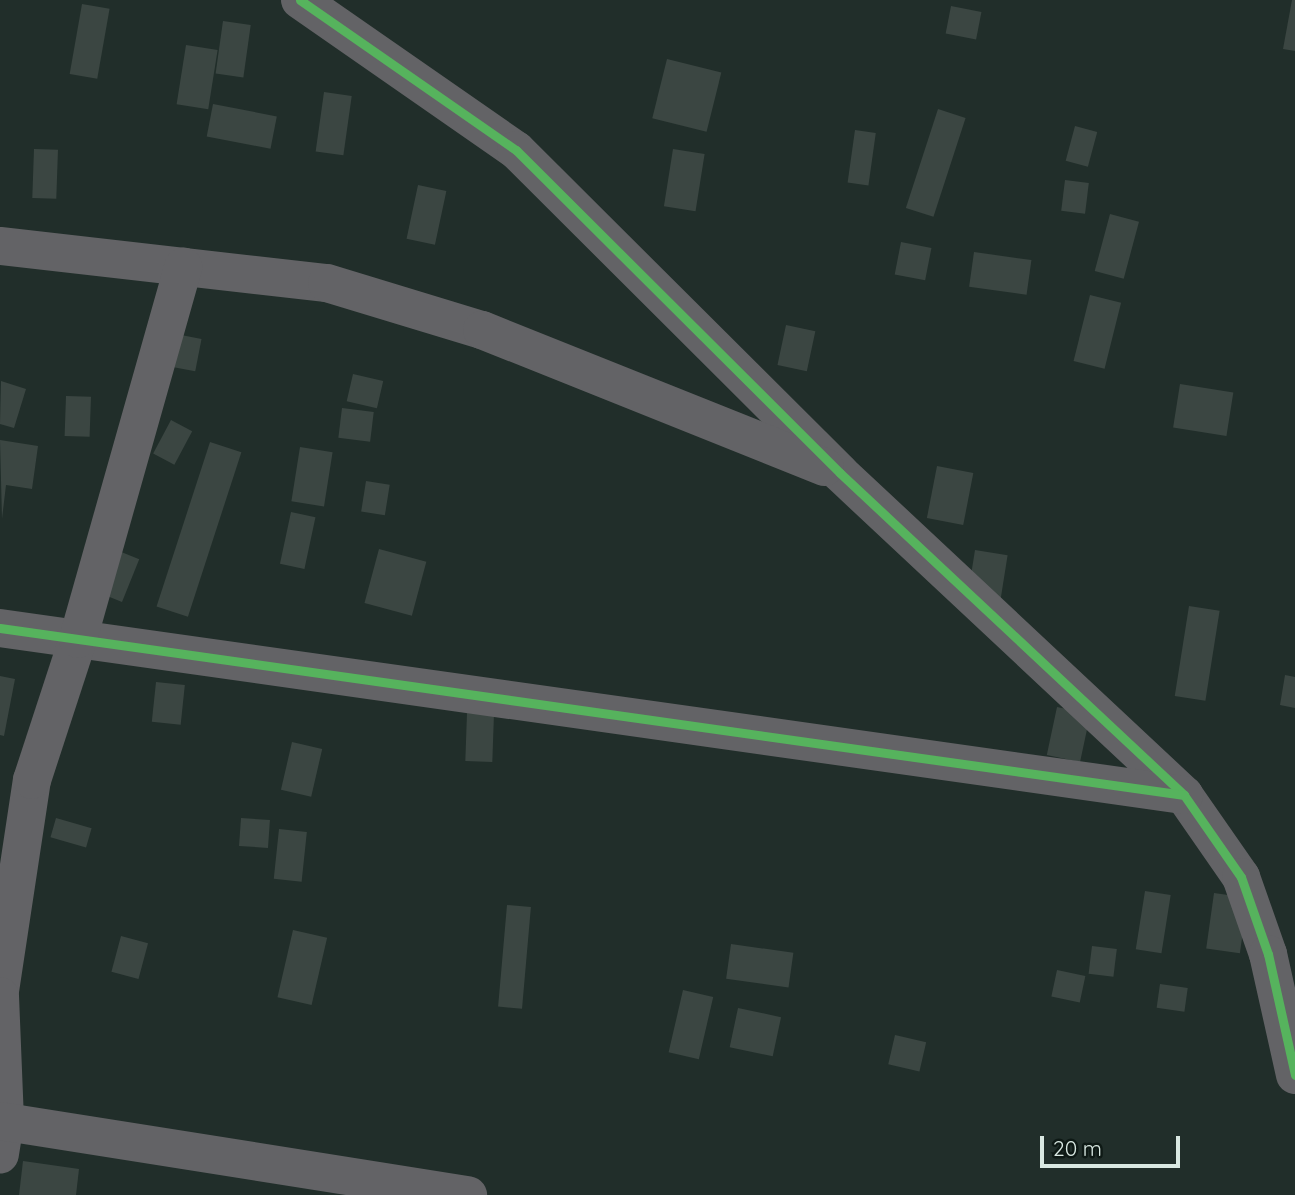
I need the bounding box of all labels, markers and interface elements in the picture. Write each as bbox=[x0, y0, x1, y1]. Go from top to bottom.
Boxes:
scale bar bbox=[1043, 1122, 1183, 1166]
text: 20 m bbox=[1053, 1135, 1102, 1161]

